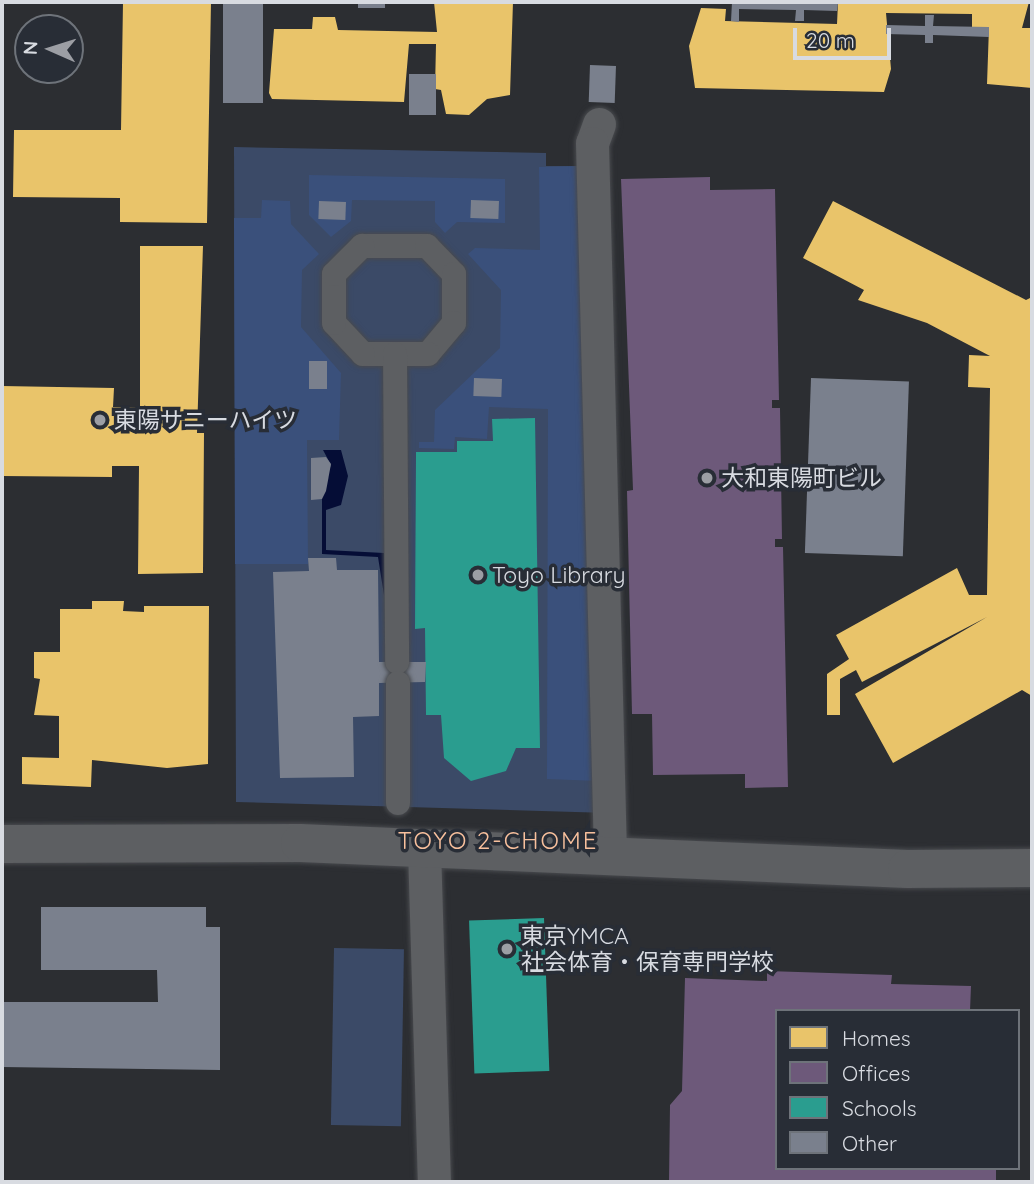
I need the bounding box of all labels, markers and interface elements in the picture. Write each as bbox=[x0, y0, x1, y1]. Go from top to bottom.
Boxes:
north arrow bbox=[14, 14, 84, 84]
scale bar bbox=[796, 14, 894, 58]
text: 20 m bbox=[806, 27, 855, 53]
text: N bbox=[18, 40, 42, 56]
place label: 東陽サニーハイツ bbox=[114, 406, 298, 434]
marker: 東陽サニーハイツ bbox=[92, 412, 108, 428]
place label: 大和東陽町ビル bbox=[721, 464, 882, 492]
marker: 大和東陽町ビル bbox=[699, 470, 715, 486]
place label: Toyo Library bbox=[492, 561, 626, 589]
marker: Toyo Library bbox=[470, 567, 486, 583]
district label: TOYO 2-CHOME bbox=[399, 827, 597, 855]
place label: 東京YMCA 社会体育・保育専門学校 bbox=[521, 922, 774, 976]
marker: 東京YMCA 社会体育・保育専門学校 bbox=[499, 941, 515, 957]
legend bbox=[775, 1009, 1020, 1170]
text: Homes bbox=[842, 1025, 911, 1051]
text: Offices bbox=[842, 1060, 910, 1086]
text: Schools bbox=[842, 1095, 917, 1121]
text: Other bbox=[842, 1130, 897, 1156]

